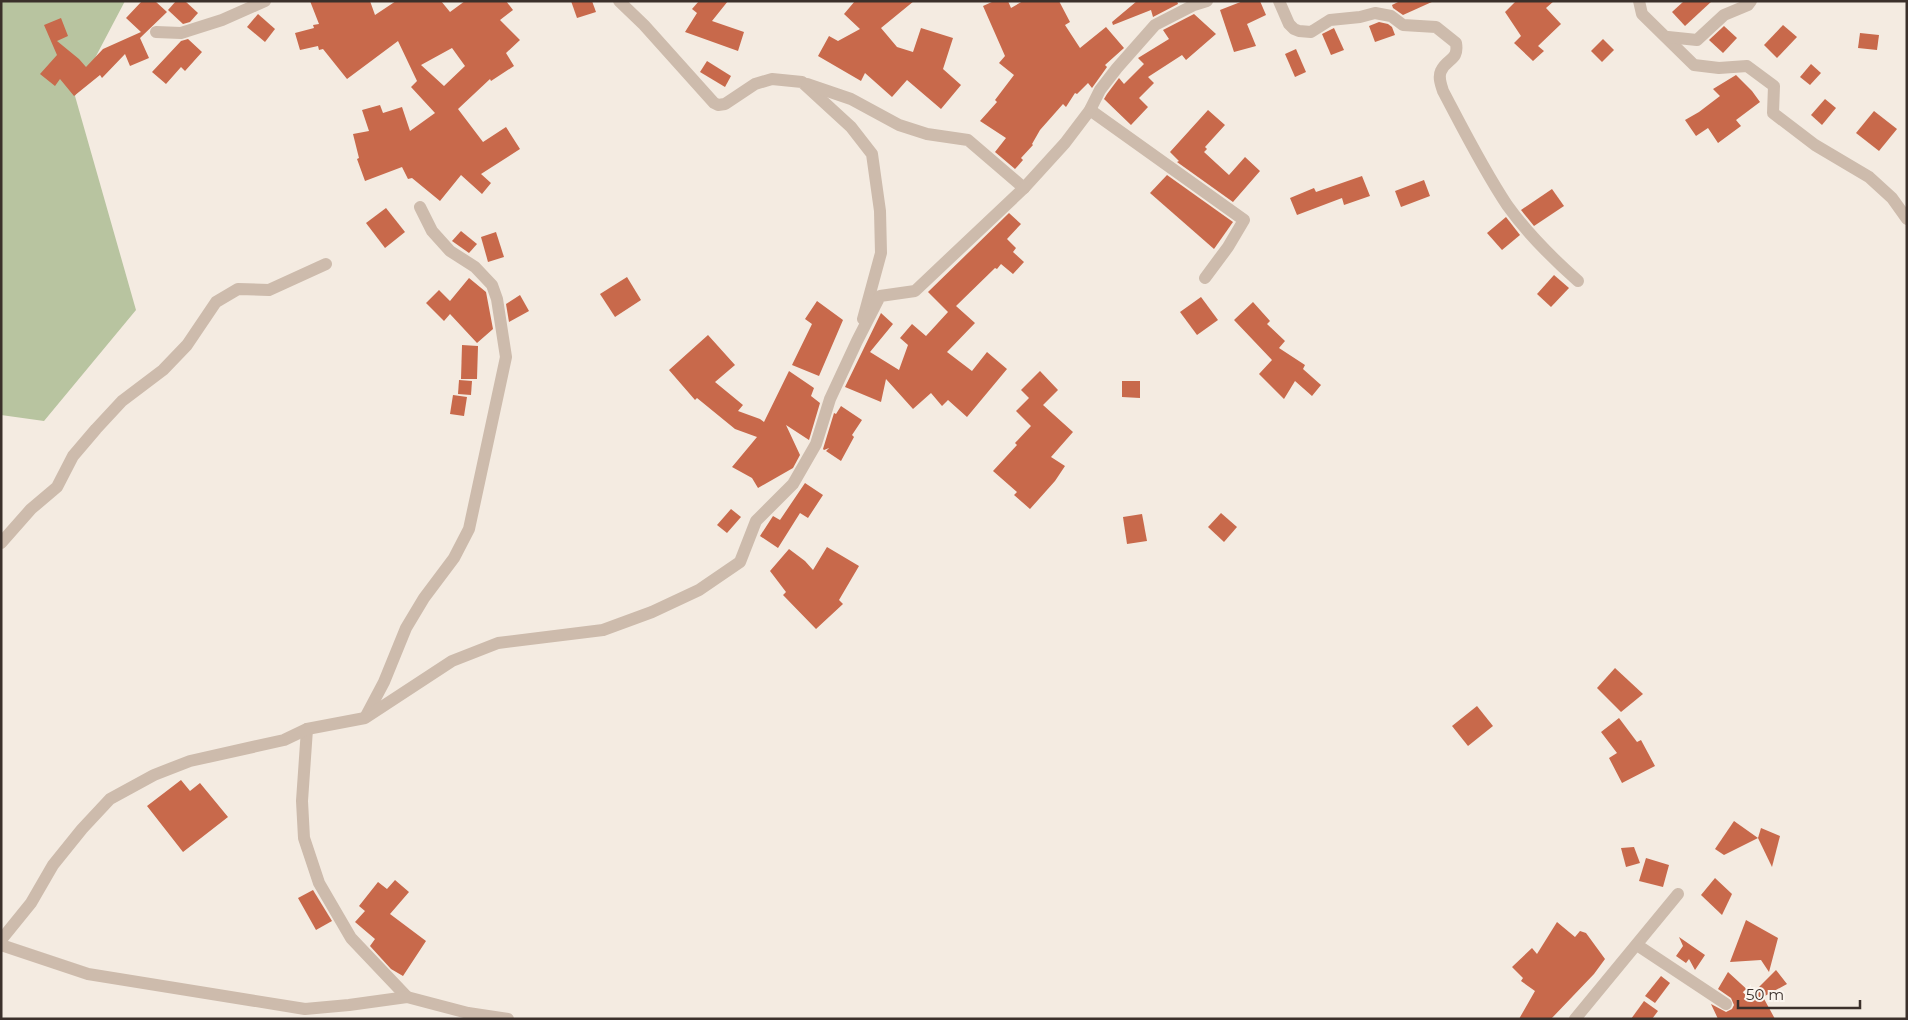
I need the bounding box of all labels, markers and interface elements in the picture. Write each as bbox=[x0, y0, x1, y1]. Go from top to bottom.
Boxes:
scale bar bbox=[1738, 978, 1860, 1010]
text: 50 m bbox=[1746, 985, 1784, 1004]

